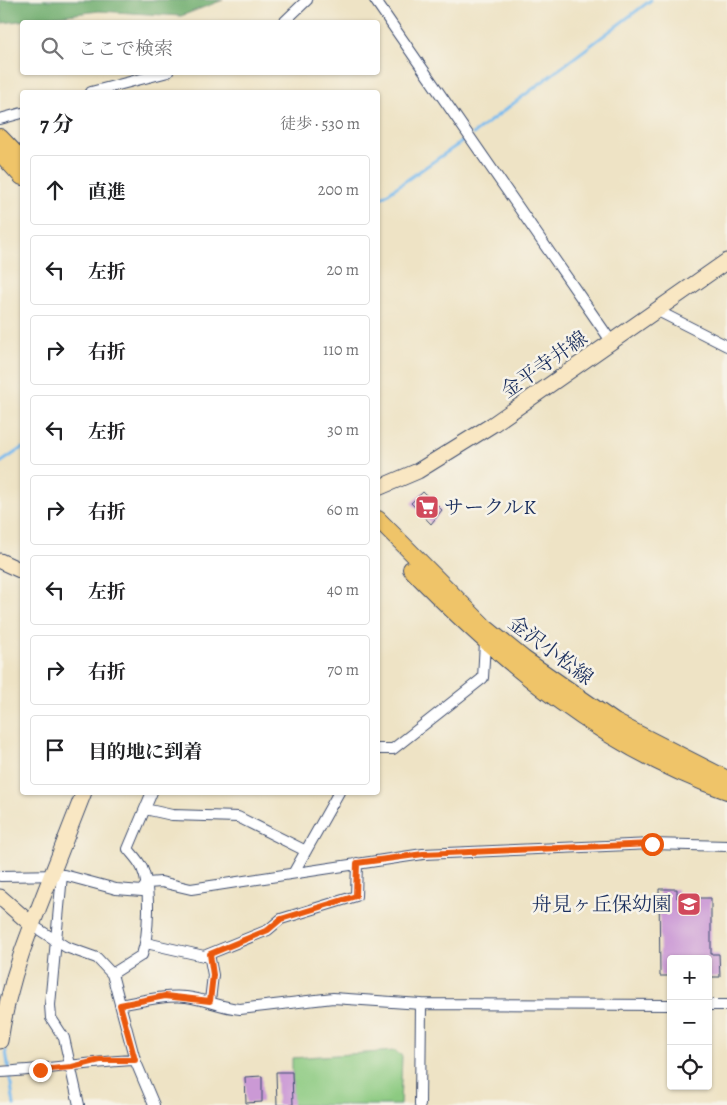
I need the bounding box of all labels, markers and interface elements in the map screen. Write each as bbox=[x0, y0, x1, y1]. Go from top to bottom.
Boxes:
search box bbox=[20, 20, 380, 75]
icon: search bbox=[38, 34, 66, 62]
text: ここで検索 bbox=[78, 36, 173, 62]
text: 7 分 bbox=[40, 110, 74, 138]
text: 徒歩 · 530 m bbox=[280, 113, 360, 135]
icon: ahead bbox=[41, 176, 69, 204]
text: 直進 bbox=[88, 179, 126, 205]
text: 200 m bbox=[318, 179, 359, 201]
icon: left bbox=[41, 256, 69, 284]
text: 左折 bbox=[88, 259, 126, 285]
text: 20 m bbox=[326, 259, 359, 281]
street label: 金平寺井線 bbox=[496, 325, 593, 404]
icon: right bbox=[41, 336, 69, 364]
text: 右折 bbox=[88, 339, 126, 365]
text: 110 m bbox=[323, 339, 359, 361]
icon: left bbox=[41, 416, 69, 444]
text: 左折 bbox=[88, 419, 126, 445]
text: 30 m bbox=[327, 419, 359, 441]
supermarket icon: サークルK bbox=[414, 494, 440, 520]
place label: サークルK bbox=[444, 494, 536, 521]
icon: right bbox=[41, 496, 69, 524]
text: 右折 bbox=[88, 499, 126, 525]
text: 60 m bbox=[327, 499, 359, 521]
icon: left bbox=[41, 576, 69, 604]
text: 左折 bbox=[88, 579, 126, 605]
text: 40 m bbox=[327, 579, 359, 601]
street label: 金沢小松線 bbox=[503, 610, 599, 691]
icon: right bbox=[41, 656, 69, 684]
text: 右折 bbox=[88, 659, 126, 685]
text: 70 m bbox=[327, 659, 359, 681]
icon: arrive bbox=[41, 736, 69, 764]
text: 目的地に到着 bbox=[88, 739, 202, 765]
route start bbox=[641, 833, 664, 856]
place label: 舟見ヶ丘保幼園 bbox=[532, 891, 672, 918]
school or university icon: 舟見ヶ丘保幼園 bbox=[676, 891, 702, 917]
map controls bbox=[667, 955, 712, 1090]
button: + bbox=[667, 955, 712, 1000]
button: − bbox=[667, 1000, 712, 1045]
button: locate bbox=[667, 1045, 712, 1090]
route end bbox=[29, 1059, 52, 1082]

